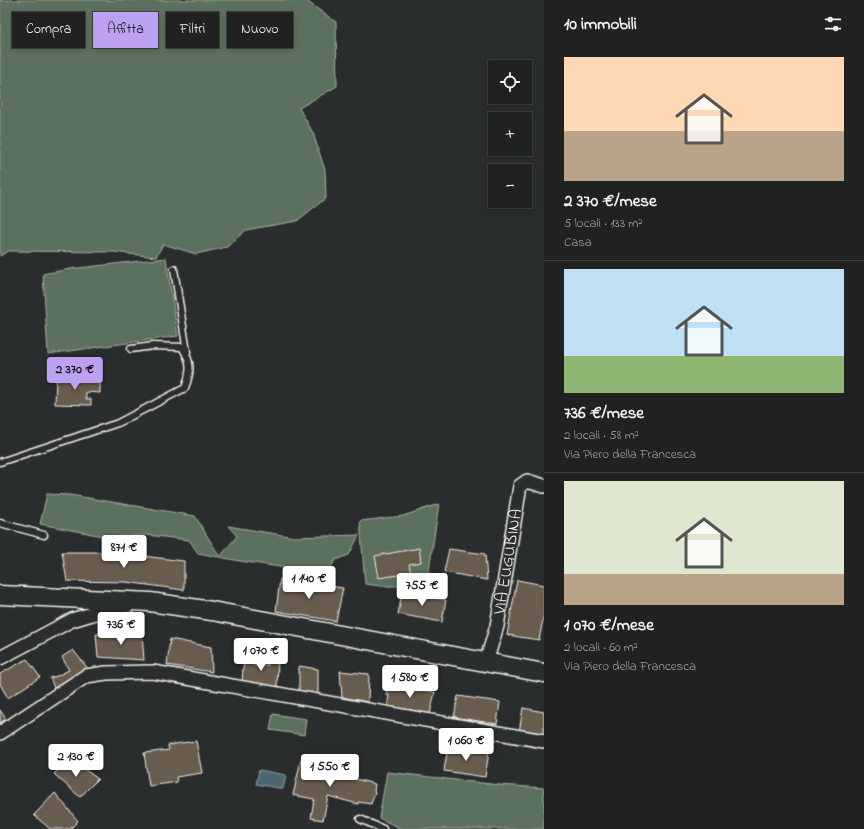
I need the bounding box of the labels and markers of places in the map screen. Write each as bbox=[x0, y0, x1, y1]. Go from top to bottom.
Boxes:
pin: 2 370 € bbox=[38, 357, 112, 391]
pin: 871 € bbox=[96, 535, 152, 569]
pin: 1 140 € bbox=[272, 566, 346, 600]
pin: 755 € bbox=[394, 573, 450, 607]
pin: 736 € bbox=[93, 612, 149, 646]
pin: 1 070 € bbox=[224, 638, 298, 672]
pin: 1 580 € bbox=[373, 665, 447, 699]
pin: 1 060 € bbox=[429, 728, 503, 762]
pin: 2 130 € bbox=[39, 744, 113, 778]
pin: 1 550 € bbox=[293, 754, 367, 788]

